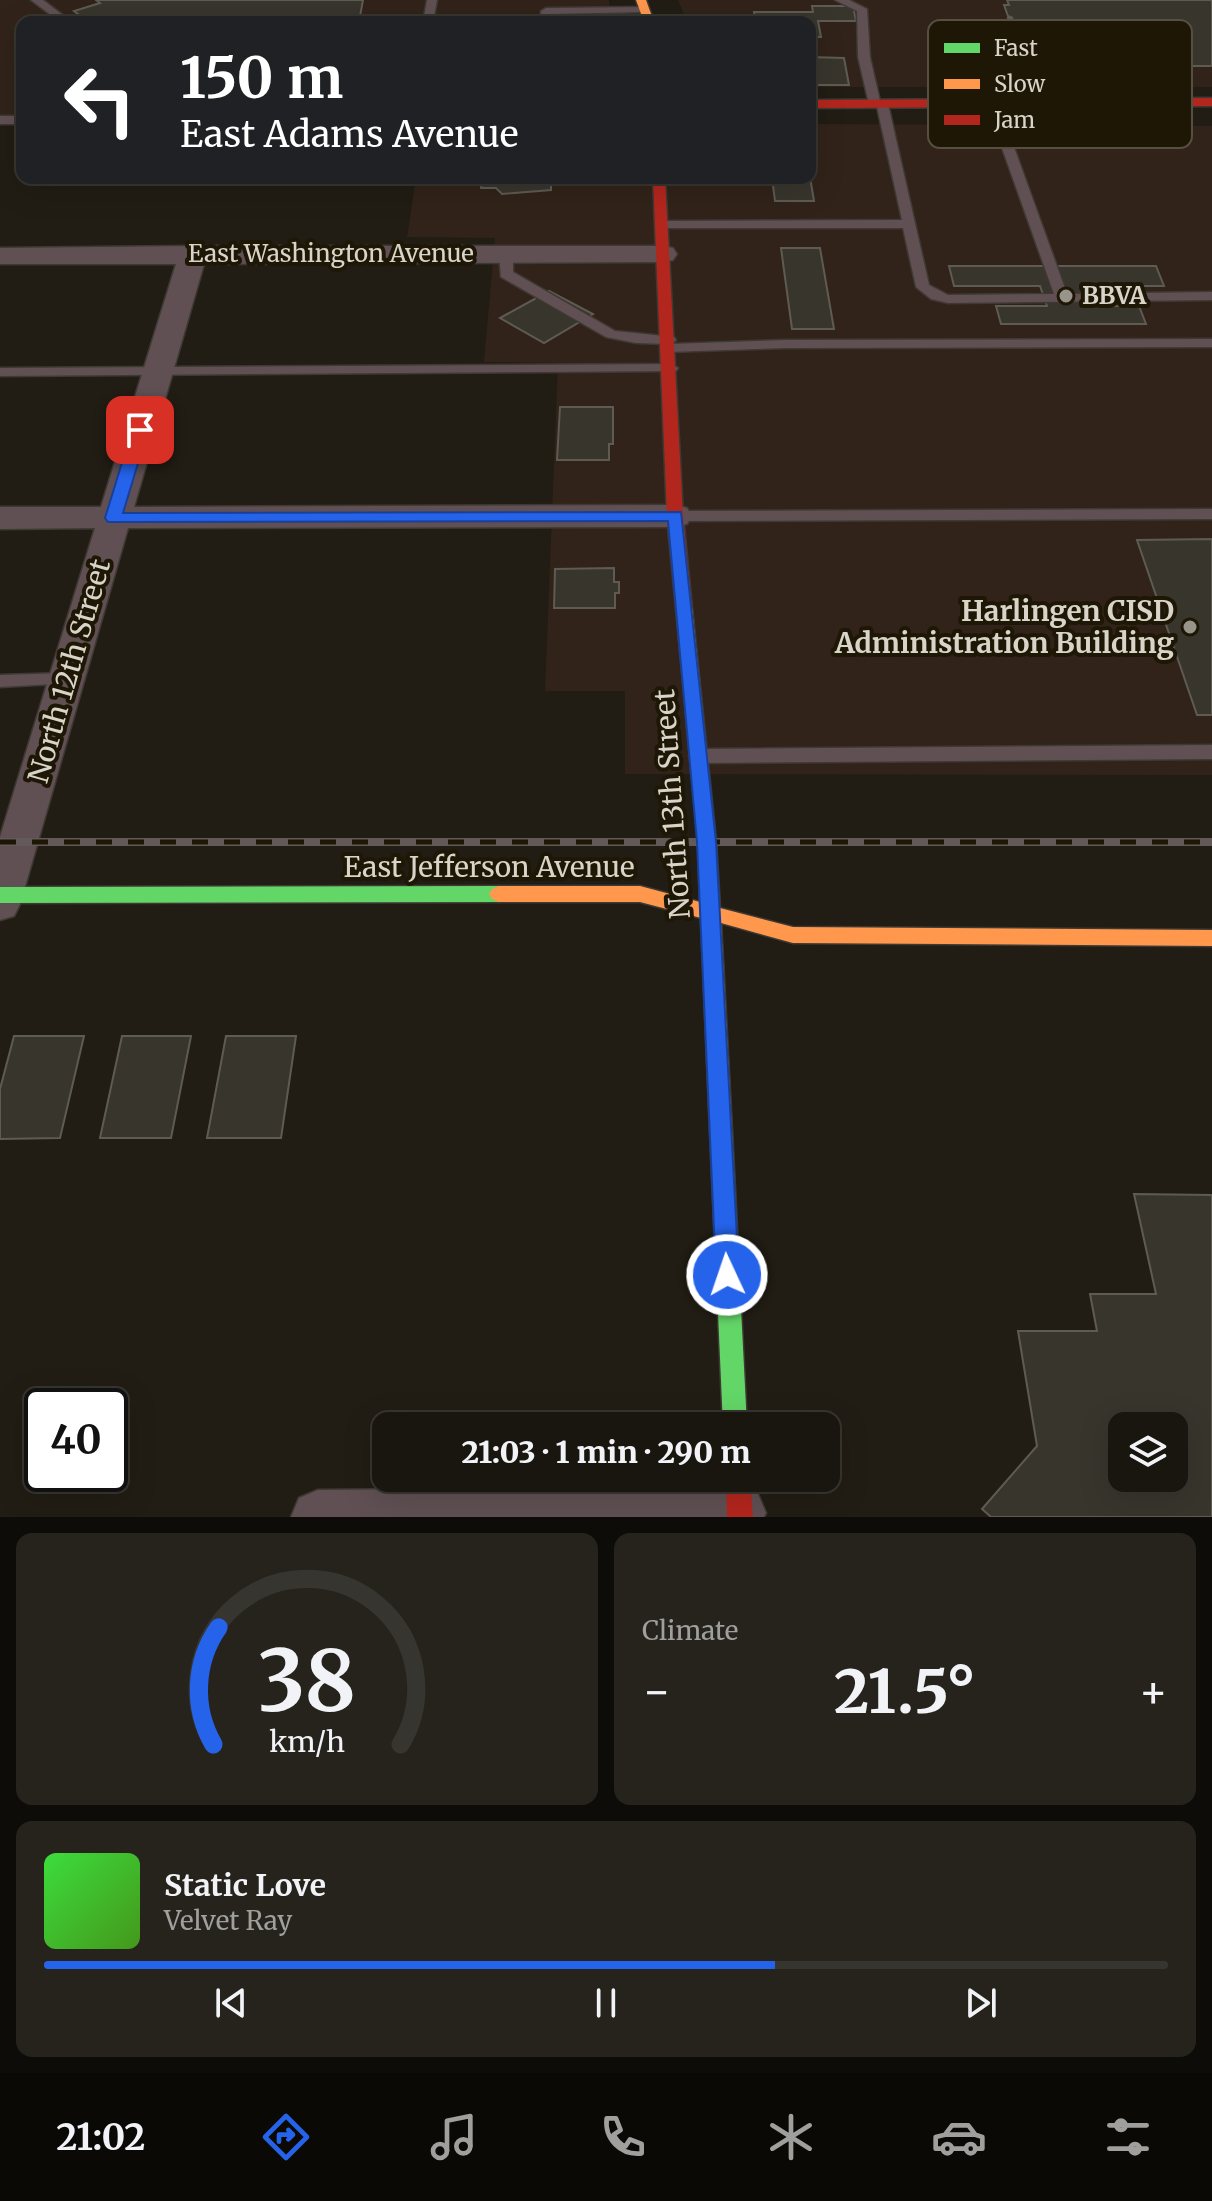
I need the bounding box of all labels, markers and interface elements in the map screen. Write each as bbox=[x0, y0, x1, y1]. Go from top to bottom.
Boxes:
legend bbox=[928, 20, 1192, 148]
text: Fast bbox=[994, 34, 1038, 62]
text: 150 m bbox=[180, 43, 343, 113]
icon: left bbox=[48, 48, 152, 152]
text: Slow bbox=[994, 70, 1045, 98]
text: Jam bbox=[993, 106, 1035, 134]
text: East Adams Avenue bbox=[180, 112, 518, 157]
street label: East Washington Avenue bbox=[188, 238, 474, 269]
place label: BBVA bbox=[1082, 280, 1147, 311]
marker: BBVA bbox=[1057, 287, 1075, 305]
pin bbox=[106, 396, 174, 464]
icon: arrive bbox=[118, 408, 162, 452]
street label: North 12th Street bbox=[20, 555, 118, 787]
place label: Harlingen CISD Administration Building bbox=[834, 593, 1174, 661]
marker: Harlingen CISD Administration Building bbox=[1181, 618, 1199, 636]
street label: North 13th Street bbox=[646, 688, 698, 920]
street label: East Jefferson Avenue bbox=[344, 849, 634, 885]
position arrow bbox=[685, 1233, 769, 1317]
speed limit sign: 40 bbox=[24, 1388, 128, 1492]
map controls bbox=[1108, 1412, 1188, 1492]
button: layers bbox=[1108, 1412, 1188, 1492]
text: 21:03 · 1 min · 290 m bbox=[461, 1433, 751, 1471]
text: Climate bbox=[642, 1614, 738, 1647]
text: 38 bbox=[258, 1629, 356, 1734]
text: 21.5° bbox=[834, 1654, 976, 1729]
text: − bbox=[642, 1664, 671, 1719]
text: + bbox=[1139, 1664, 1168, 1719]
text: km/h bbox=[269, 1724, 345, 1760]
text: Static Love bbox=[164, 1866, 326, 1904]
text: Velvet Ray bbox=[164, 1904, 292, 1937]
icon: previous bbox=[209, 1981, 253, 2025]
icon: pause bbox=[584, 1981, 628, 2025]
icon: next bbox=[959, 1981, 1003, 2025]
icon: directions bbox=[258, 2109, 314, 2165]
icon: music bbox=[426, 2109, 482, 2165]
icon: phone bbox=[595, 2109, 651, 2165]
icon: climate bbox=[763, 2109, 819, 2165]
icon: car bbox=[931, 2109, 987, 2165]
icon: filters bbox=[1100, 2109, 1156, 2165]
text: 21:02 bbox=[56, 2115, 146, 2160]

